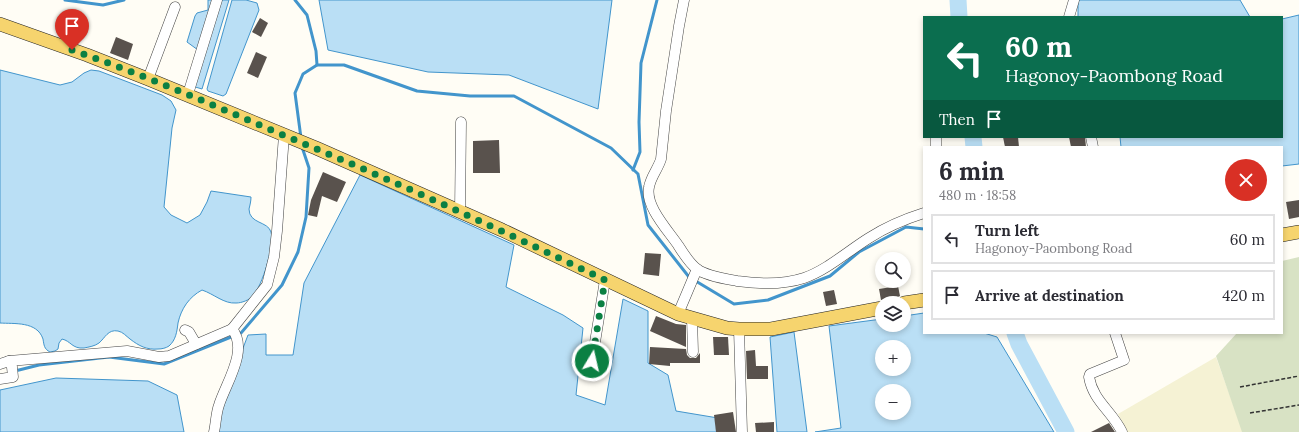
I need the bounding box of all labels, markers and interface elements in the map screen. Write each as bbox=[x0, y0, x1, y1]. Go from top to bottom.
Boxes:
pin bbox=[55, 9, 89, 50]
icon: arrive bbox=[61, 15, 83, 37]
text: 60 m bbox=[1005, 29, 1072, 65]
icon: left bbox=[939, 32, 991, 84]
text: Hagonoy-Paombong Road bbox=[1005, 64, 1223, 87]
icon: arrive bbox=[983, 108, 1005, 130]
text: Then bbox=[939, 110, 975, 129]
text: 6 min bbox=[939, 156, 1004, 187]
button: close bbox=[1225, 159, 1267, 201]
text: 480 m · 18:58 bbox=[939, 187, 1016, 204]
text: Turn left bbox=[975, 221, 1039, 240]
icon: left bbox=[941, 228, 963, 250]
text: 60 m bbox=[1230, 230, 1265, 249]
text: Hagonoy-Paombong Road bbox=[975, 240, 1132, 257]
map controls bbox=[875, 252, 911, 420]
button: search bbox=[875, 252, 911, 288]
icon: arrive bbox=[941, 284, 963, 306]
text: Arrive at destination bbox=[975, 286, 1124, 305]
text: 420 m bbox=[1222, 286, 1265, 305]
button: layers bbox=[875, 296, 911, 332]
position arrow bbox=[571, 340, 613, 382]
button: + bbox=[875, 340, 911, 376]
button: − bbox=[875, 384, 911, 420]

